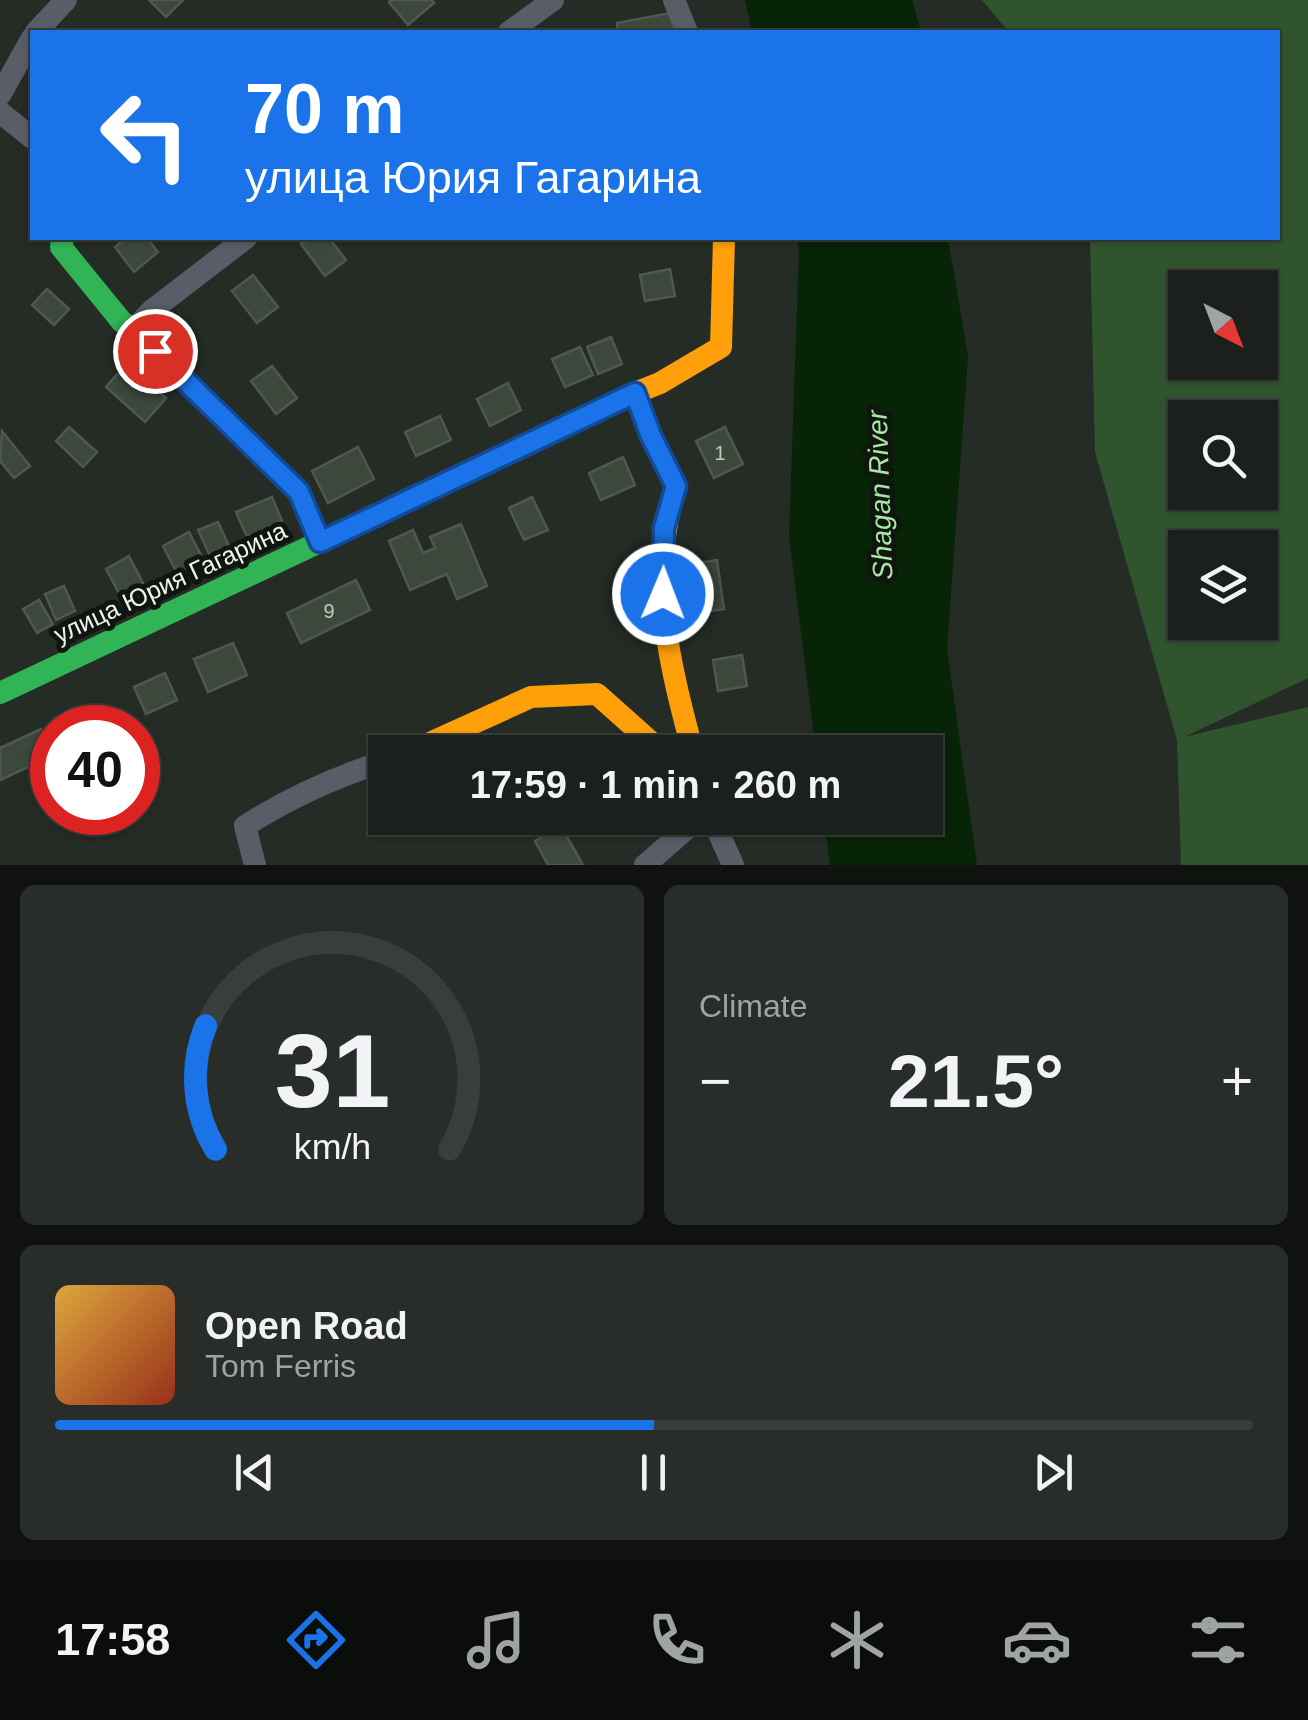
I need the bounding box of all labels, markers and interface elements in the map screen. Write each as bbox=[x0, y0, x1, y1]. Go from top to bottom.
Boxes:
icon: left bbox=[80, 70, 210, 200]
text: 70 m bbox=[245, 70, 405, 148]
text: улица Юрия Гагарина bbox=[245, 152, 701, 203]
north arrow bbox=[1168, 270, 1278, 380]
map controls bbox=[1168, 270, 1278, 640]
pin bbox=[113, 309, 198, 394]
icon: arrive bbox=[128, 324, 183, 379]
button: search bbox=[1168, 400, 1278, 510]
water label: Shagan River bbox=[861, 408, 898, 580]
house number: 1 bbox=[714, 442, 726, 464]
street label: улица Юрия Гагарина bbox=[49, 516, 291, 648]
button: layers bbox=[1168, 530, 1278, 640]
position arrow bbox=[611, 542, 715, 646]
house number: 9 bbox=[323, 600, 335, 622]
speed limit sign: 40 bbox=[30, 705, 160, 835]
text: 17:59 · 1 min · 260 m bbox=[470, 764, 841, 806]
text: Climate bbox=[699, 988, 807, 1024]
text: 31 bbox=[274, 1013, 390, 1129]
text: 21.5° bbox=[888, 1039, 1064, 1123]
text: − bbox=[699, 1050, 731, 1112]
text: + bbox=[1221, 1050, 1253, 1112]
text: km/h bbox=[293, 1127, 371, 1167]
text: Open Road bbox=[205, 1305, 408, 1347]
text: Tom Ferris bbox=[205, 1348, 356, 1384]
icon: previous bbox=[227, 1445, 282, 1500]
icon: pause bbox=[626, 1445, 681, 1500]
icon: next bbox=[1026, 1445, 1081, 1500]
icon: directions bbox=[281, 1605, 351, 1675]
icon: music bbox=[461, 1605, 531, 1675]
icon: phone bbox=[642, 1605, 712, 1675]
icon: climate bbox=[822, 1605, 892, 1675]
icon: car bbox=[1002, 1605, 1072, 1675]
icon: filters bbox=[1183, 1605, 1253, 1675]
text: 17:58 bbox=[55, 1614, 170, 1665]

